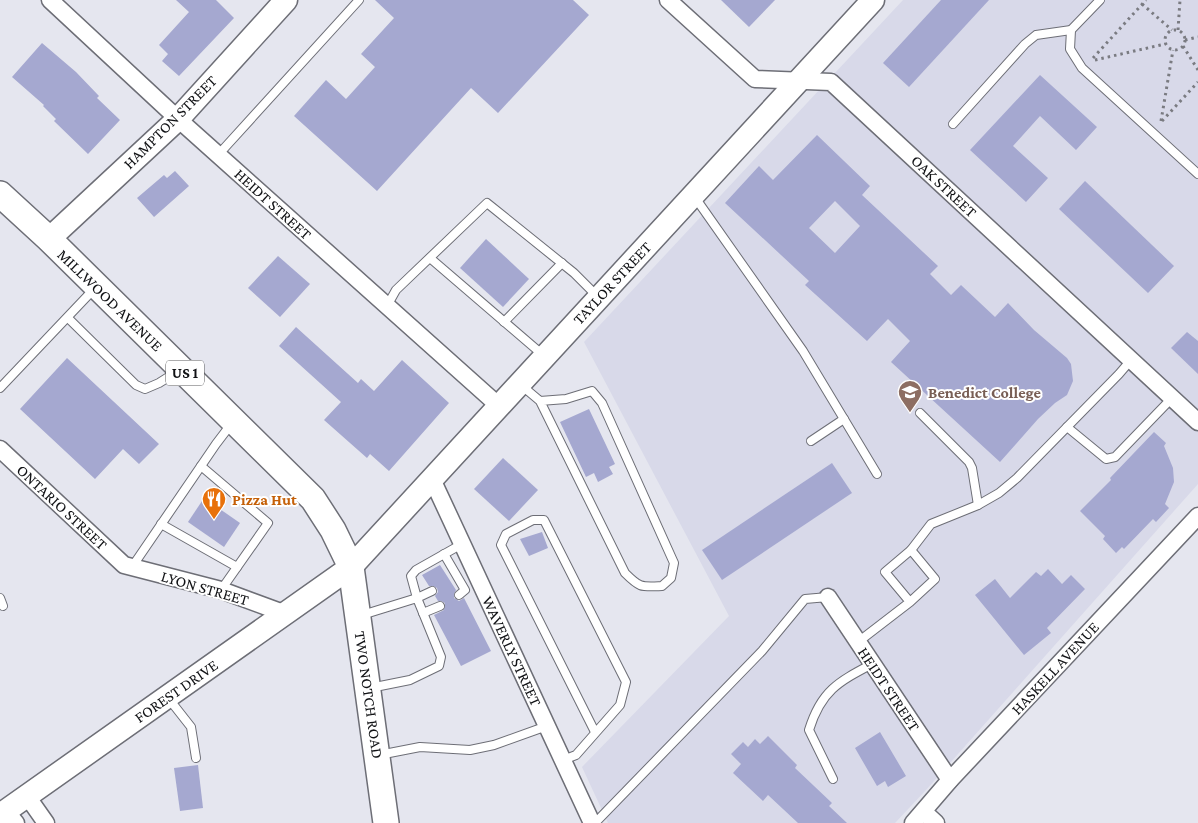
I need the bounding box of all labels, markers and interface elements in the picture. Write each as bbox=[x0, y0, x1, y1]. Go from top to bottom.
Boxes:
street label: HAMPTON STREET bbox=[120, 72, 220, 172]
street label: OAK STREET bbox=[908, 151, 980, 221]
street label: HEIDT STREET bbox=[231, 165, 315, 243]
street label: TAYLOR STREET bbox=[569, 238, 655, 328]
street label: MILLWOOD AVENUE bbox=[54, 246, 166, 355]
road number: US 1 bbox=[166, 360, 204, 386]
school or university icon: Benedict College bbox=[897, 379, 923, 413]
place label: Benedict College bbox=[928, 384, 1042, 401]
street label: ONTARIO STREET bbox=[13, 461, 111, 553]
restaurant icon: Pizza Hut bbox=[201, 486, 227, 520]
place label: Pizza Hut bbox=[232, 491, 297, 508]
street label: LYON STREET bbox=[159, 567, 251, 609]
street label: WAVERLY STREET bbox=[479, 593, 545, 709]
street label: HASKELL AVENUE bbox=[1008, 618, 1102, 718]
street label: TWO NOTCH ROAD bbox=[352, 630, 386, 760]
street label: HEIDT STREET bbox=[855, 644, 923, 734]
street label: FOREST DRIVE bbox=[131, 656, 221, 726]

